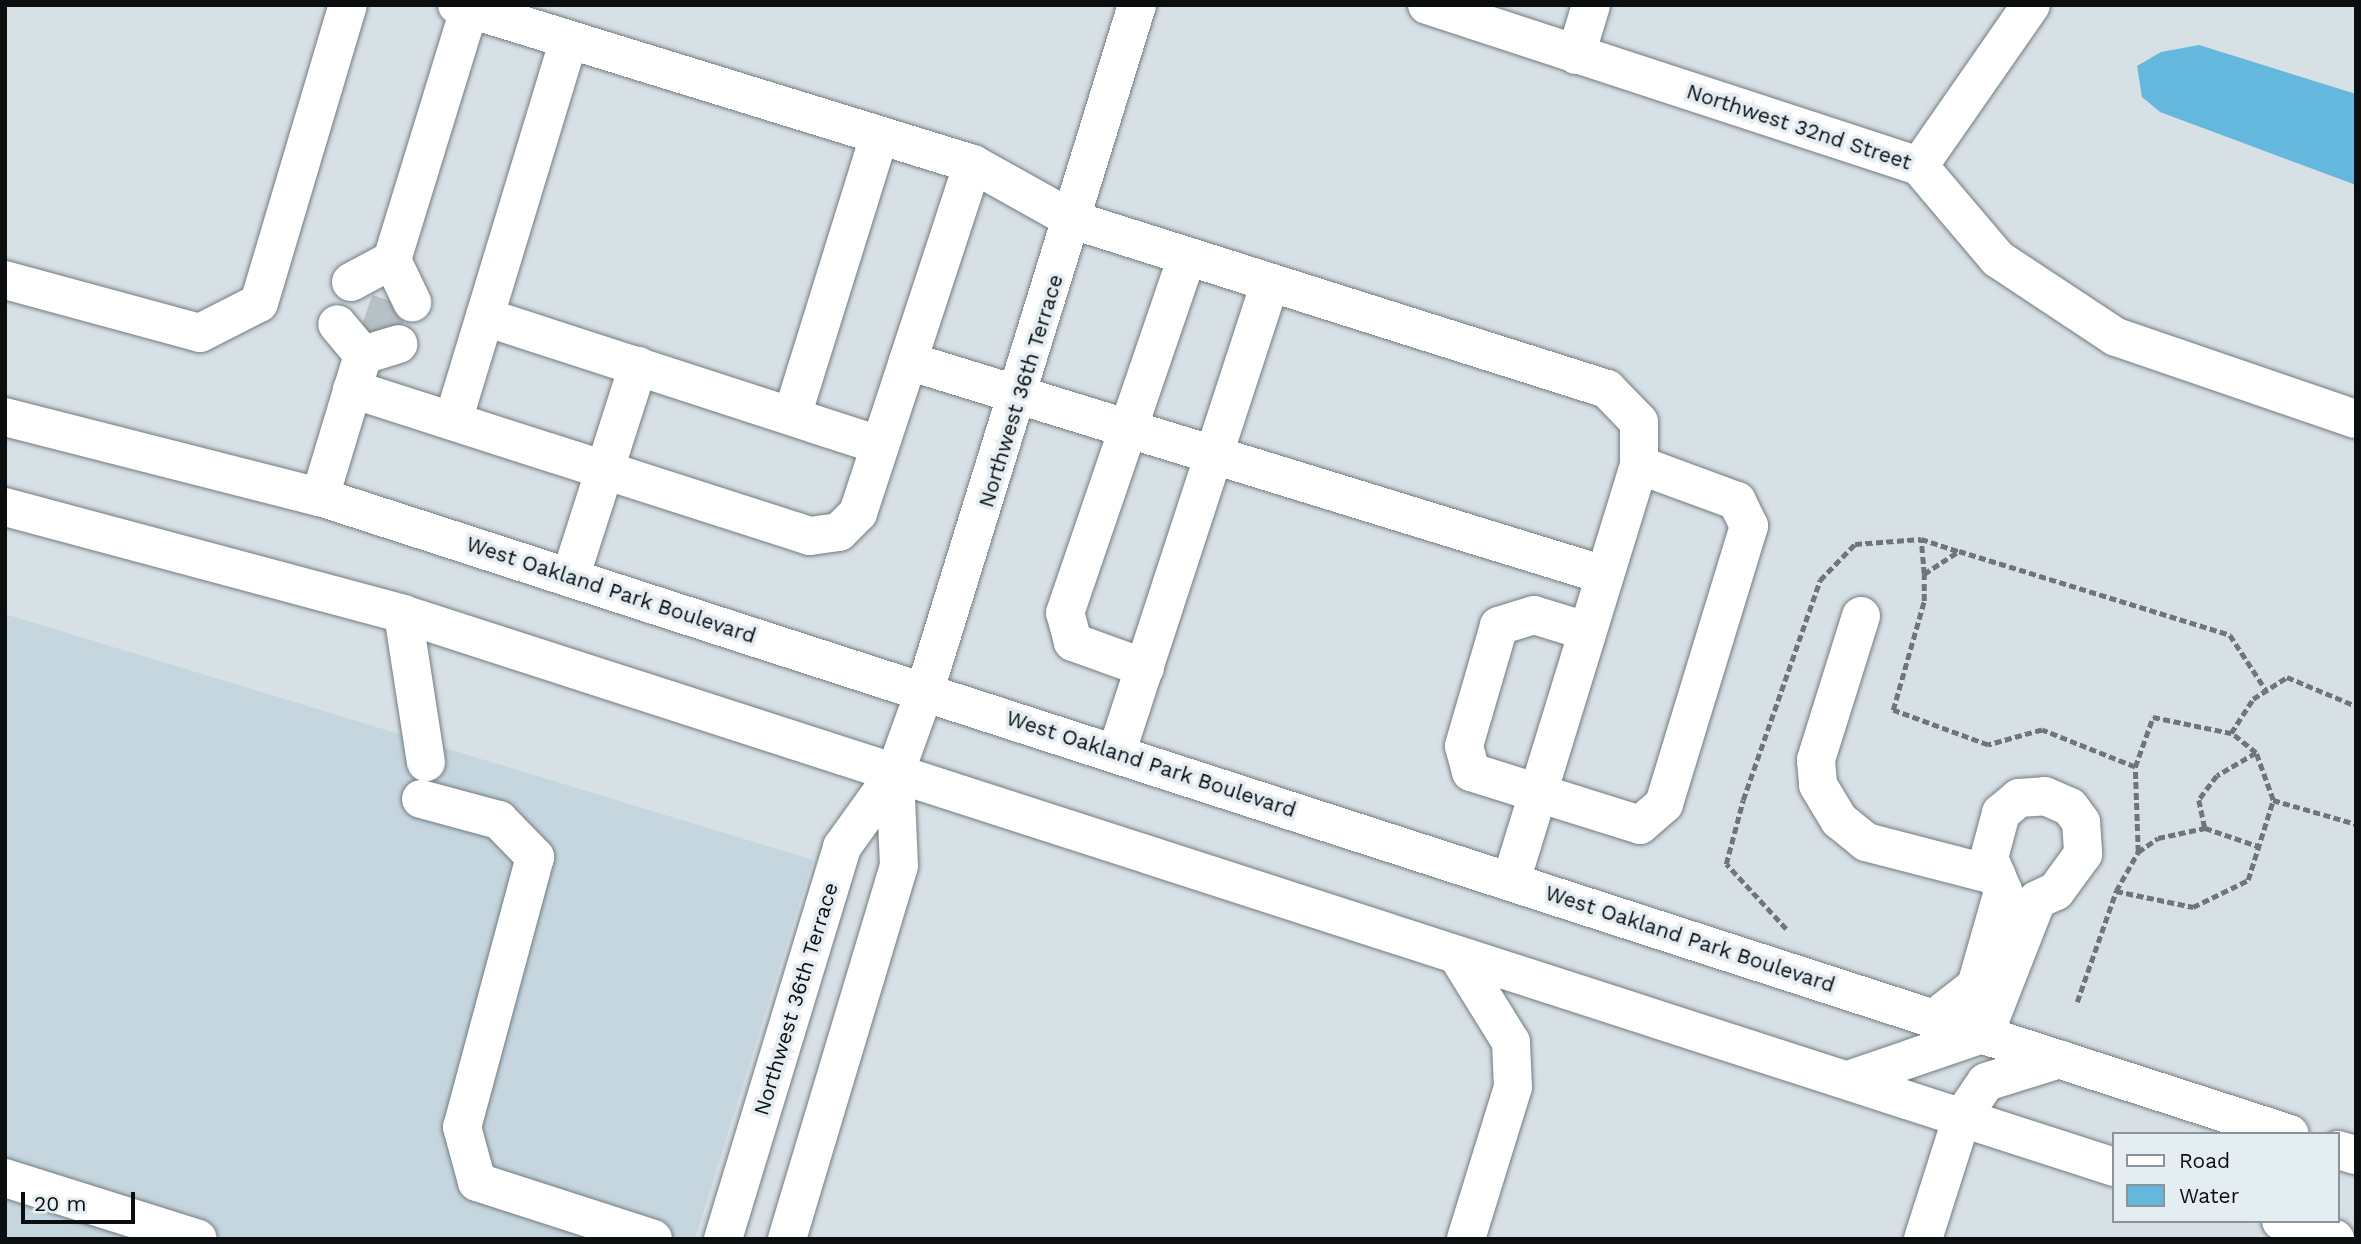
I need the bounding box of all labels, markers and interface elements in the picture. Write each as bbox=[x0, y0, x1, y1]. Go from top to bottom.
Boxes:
street label: Northwest 32nd Street bbox=[1683, 79, 1915, 175]
street label: Northwest 36th Terrace bbox=[973, 271, 1069, 511]
street label: West Oakland Park Boulevard bbox=[463, 531, 759, 649]
street label: West Oakland Park Boulevard bbox=[1003, 705, 1299, 823]
street label: Northwest 36th Terrace bbox=[748, 879, 844, 1119]
street label: West Oakland Park Boulevard bbox=[1542, 880, 1838, 998]
legend bbox=[2112, 1132, 2340, 1223]
text: Road bbox=[2179, 1148, 2230, 1173]
scale bar bbox=[24, 1178, 138, 1222]
text: Water bbox=[2179, 1183, 2239, 1208]
text: 20 m bbox=[34, 1191, 86, 1216]

